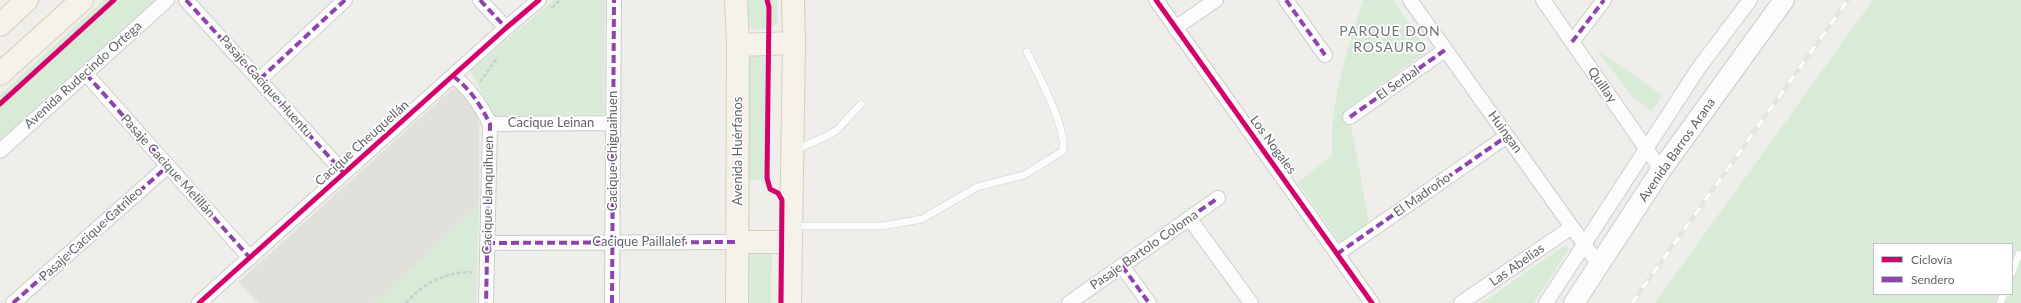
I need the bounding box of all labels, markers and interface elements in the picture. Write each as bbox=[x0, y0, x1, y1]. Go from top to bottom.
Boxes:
street label: Avenida Rudecindo Ortega bbox=[21, 18, 145, 132]
district label: PARQUE DON ROSAURO bbox=[1339, 23, 1441, 56]
street label: Pasaje Cacique Huentu bbox=[216, 32, 316, 140]
street label: El Serbal bbox=[1373, 62, 1423, 104]
street label: Quillay bbox=[1584, 64, 1620, 106]
street label: Cacique Chiguaihuen bbox=[605, 91, 621, 211]
street label: Avenida Barros Arana bbox=[1635, 95, 1719, 205]
street label: Cacique Cheuquellán bbox=[312, 97, 412, 189]
street label: Avenida Huérfanos bbox=[730, 97, 746, 205]
street label: Huingan bbox=[1485, 108, 1525, 156]
street label: Pasaje Cacique Melillán bbox=[118, 111, 218, 221]
street label: Los Nogales bbox=[1247, 113, 1299, 177]
street label: Cacique Leinan bbox=[508, 115, 594, 131]
street label: Cacique Llanquihuen bbox=[479, 135, 497, 255]
street label: El Madroño bbox=[1391, 170, 1453, 220]
street label: Pasaje Cacique Catrileo bbox=[36, 184, 146, 284]
street label: Pasaje Bartolo Coloma bbox=[1087, 207, 1201, 293]
street label: Cacique Paillalef bbox=[592, 234, 686, 250]
street label: Las Abelias bbox=[1487, 240, 1547, 290]
legend bbox=[1873, 243, 2013, 295]
text: Ciclovía bbox=[1911, 252, 1952, 267]
text: Sendero bbox=[1911, 272, 1955, 287]

